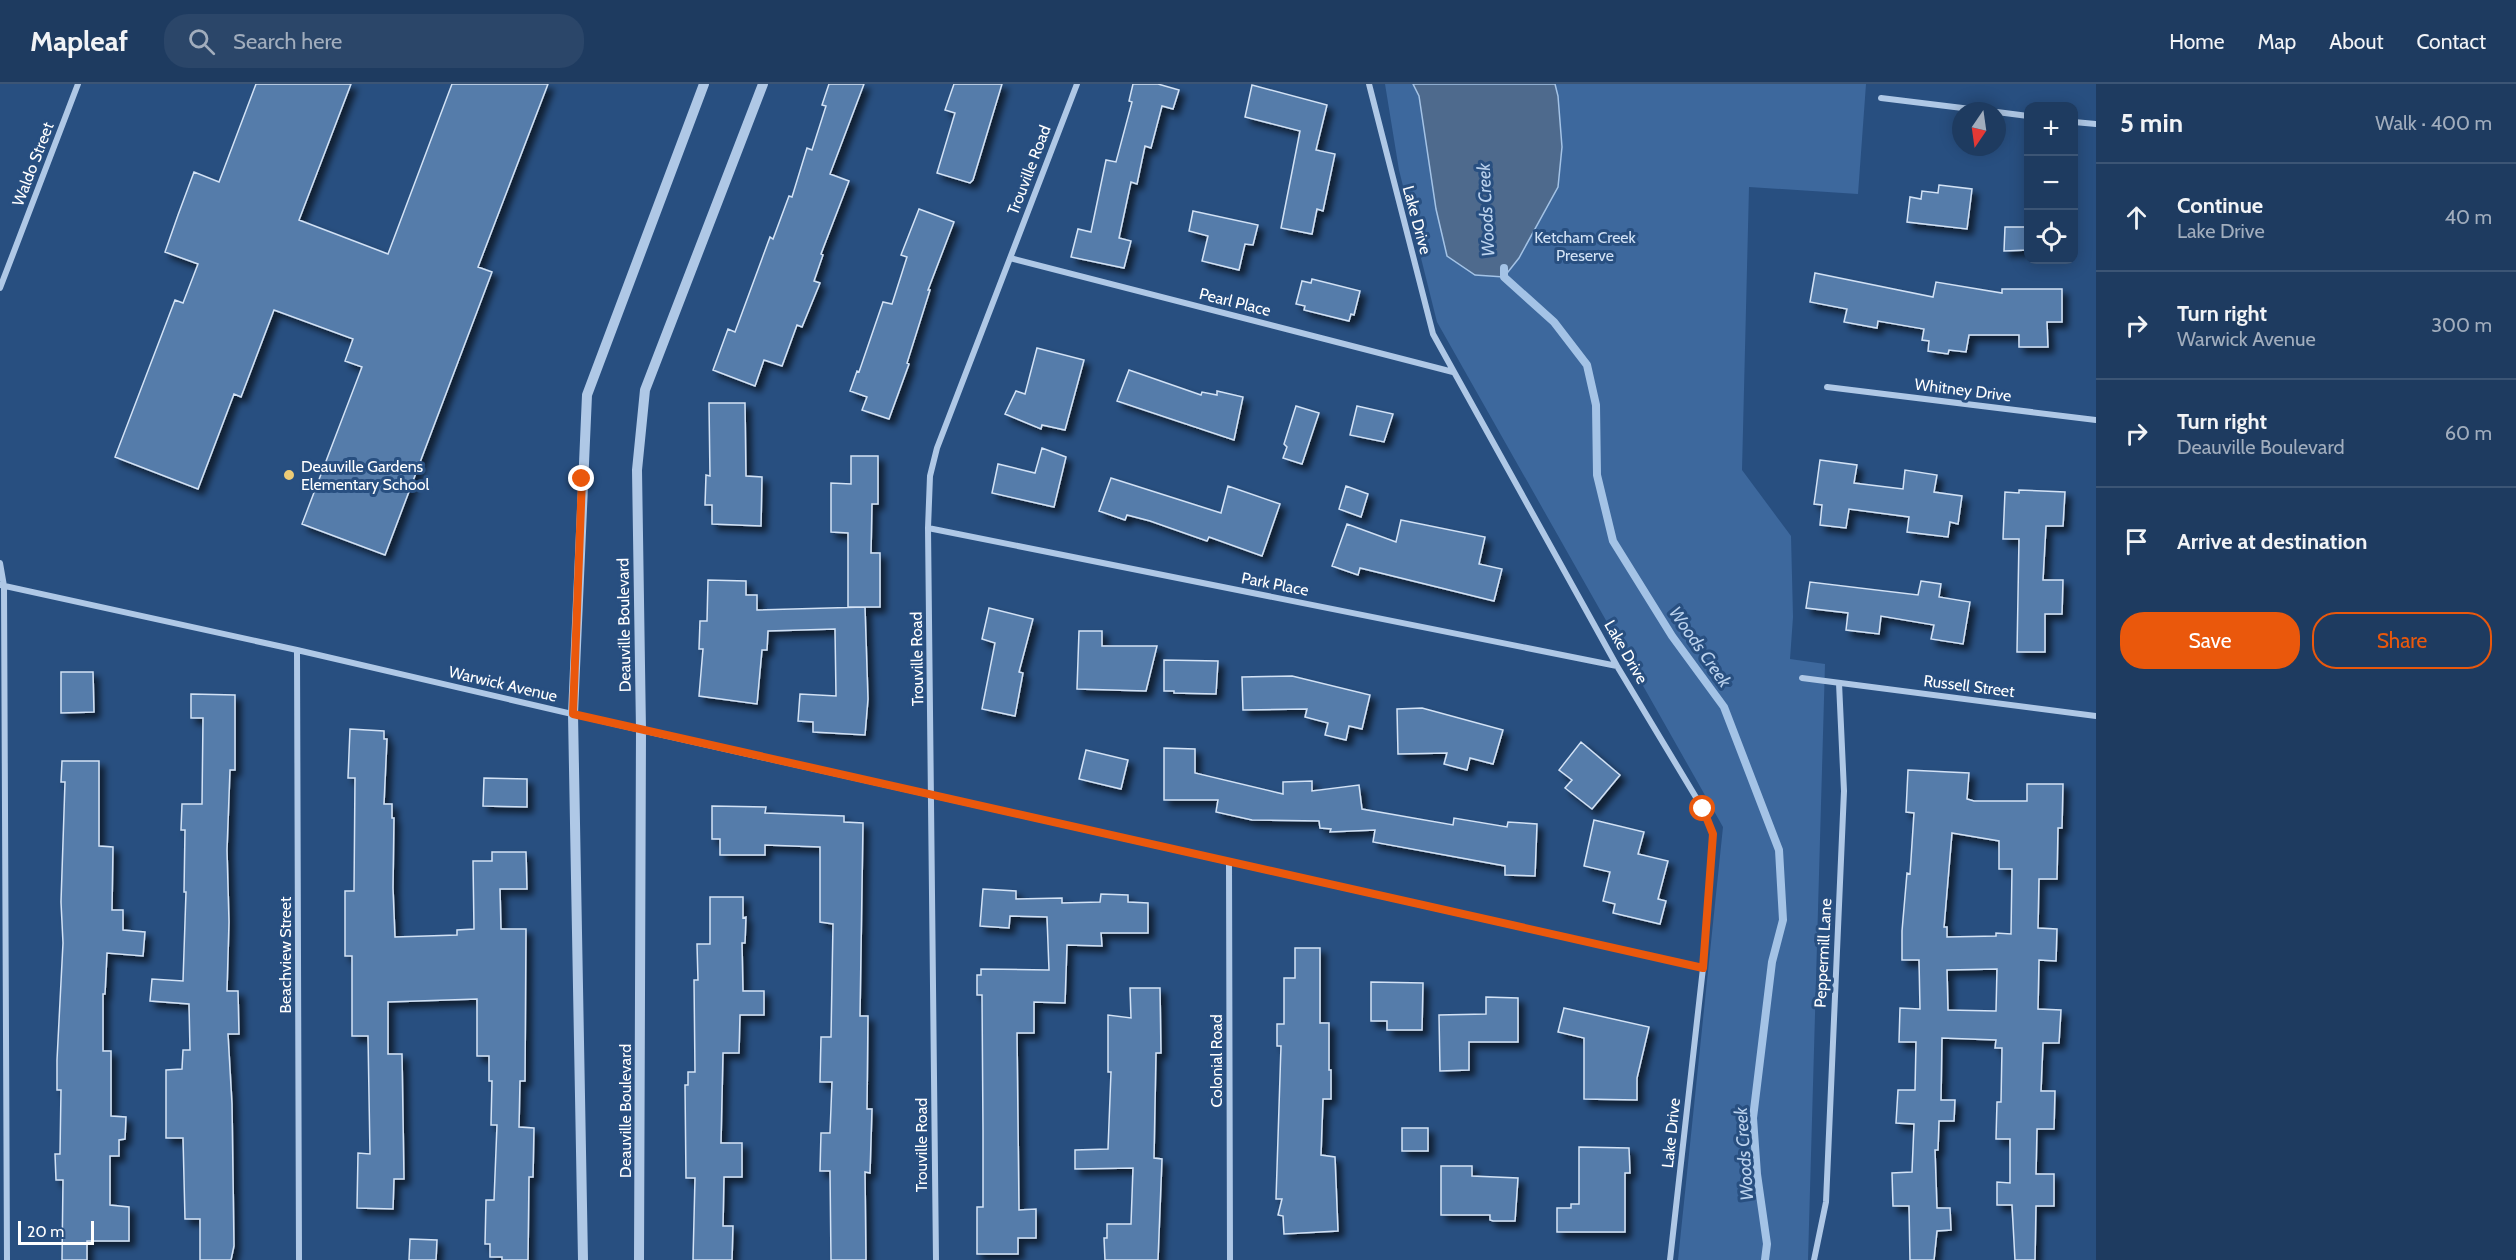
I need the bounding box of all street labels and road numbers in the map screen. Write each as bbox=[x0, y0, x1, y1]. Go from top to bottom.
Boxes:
street label: Waldo Street bbox=[8, 119, 58, 209]
street label: Trouville Road bbox=[1003, 123, 1055, 217]
street label: Lake Drive bbox=[1399, 184, 1435, 256]
street label: Pearl Place bbox=[1197, 284, 1273, 320]
street label: Whitney Drive bbox=[1914, 375, 2012, 405]
street label: Deauville Boulevard bbox=[613, 558, 635, 692]
street label: Park Place bbox=[1240, 568, 1310, 600]
street label: Trouville Road bbox=[907, 612, 927, 706]
street label: Lake Drive bbox=[1600, 617, 1652, 687]
street label: Warwick Avenue bbox=[447, 662, 559, 706]
street label: Russell Street bbox=[1922, 671, 2016, 701]
street label: Beachview Street bbox=[276, 896, 295, 1013]
street label: Peppermill Lane bbox=[1811, 898, 1835, 1008]
street label: Colonial Road bbox=[1207, 1014, 1226, 1108]
street label: Deauville Boulevard bbox=[616, 1044, 635, 1178]
street label: Lake Drive bbox=[1658, 1097, 1684, 1169]
street label: Trouville Road bbox=[912, 1098, 931, 1192]

